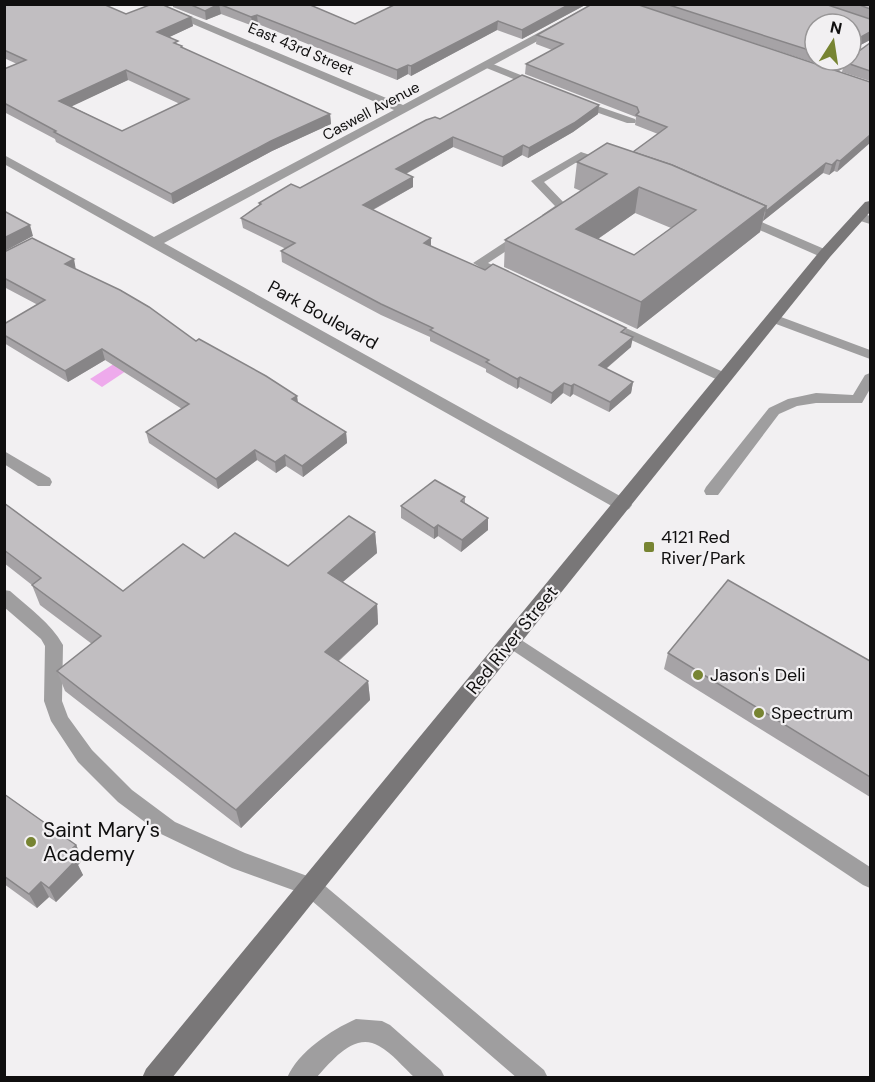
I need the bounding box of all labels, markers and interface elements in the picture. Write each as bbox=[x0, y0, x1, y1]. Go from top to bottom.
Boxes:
north arrow bbox=[803, 12, 863, 72]
text: N bbox=[828, 16, 844, 39]
street label: East 43rd Street bbox=[245, 18, 357, 80]
street label: Caswell Avenue bbox=[319, 77, 423, 145]
street label: Park Boulevard bbox=[264, 275, 382, 355]
place label: 4121 Red River/Park bbox=[661, 525, 746, 570]
marker: 4121 Red River/Park bbox=[642, 540, 656, 554]
street label: Red River Street bbox=[461, 581, 563, 699]
place label: Jason's Deli bbox=[710, 663, 806, 687]
marker: Jason's Deli bbox=[691, 668, 705, 682]
place label: Spectrum bbox=[771, 701, 853, 725]
marker: Spectrum bbox=[752, 706, 766, 720]
place label: Saint Mary's Academy bbox=[43, 816, 160, 868]
marker: Saint Mary's Academy bbox=[24, 835, 38, 849]

